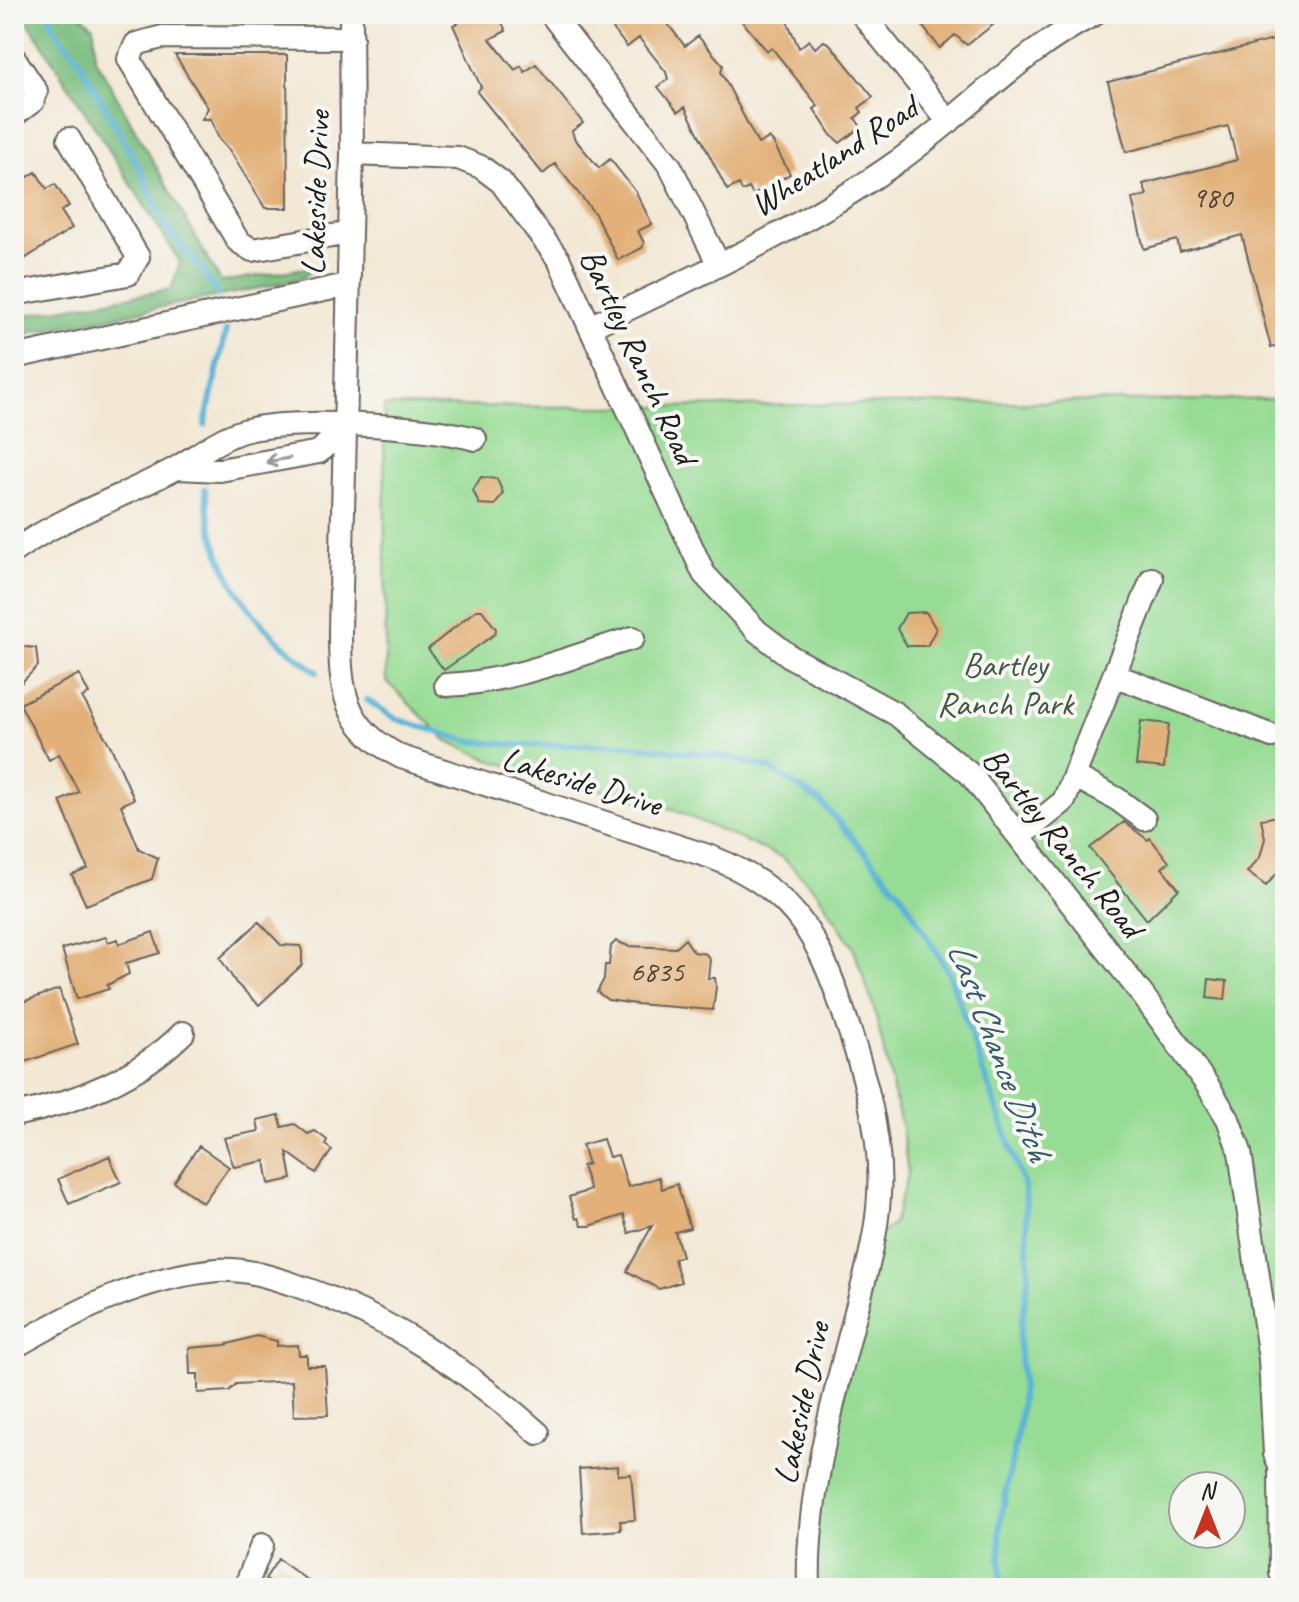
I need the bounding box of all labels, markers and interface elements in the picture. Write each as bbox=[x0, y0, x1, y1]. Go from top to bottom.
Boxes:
street label: Wheatland Road bbox=[742, 84, 930, 226]
street label: Lakeside Drive bbox=[291, 108, 339, 276]
house number: 980 bbox=[1192, 178, 1235, 216]
street label: Bartley Ranch Road bbox=[570, 242, 710, 476]
one-way arrow bbox=[266, 453, 291, 468]
park label: Bartley Ranch Park bbox=[937, 643, 1076, 725]
street label: Lakeside Drive bbox=[497, 736, 669, 826]
street label: Bartley Ranch Road bbox=[973, 738, 1156, 950]
water label: Last Chance Ditch bbox=[937, 935, 1064, 1169]
house number: 6835 bbox=[630, 952, 685, 990]
street label: Lakeside Drive bbox=[763, 1316, 840, 1488]
north arrow bbox=[1167, 1470, 1247, 1550]
text: N bbox=[1200, 1477, 1217, 1505]

